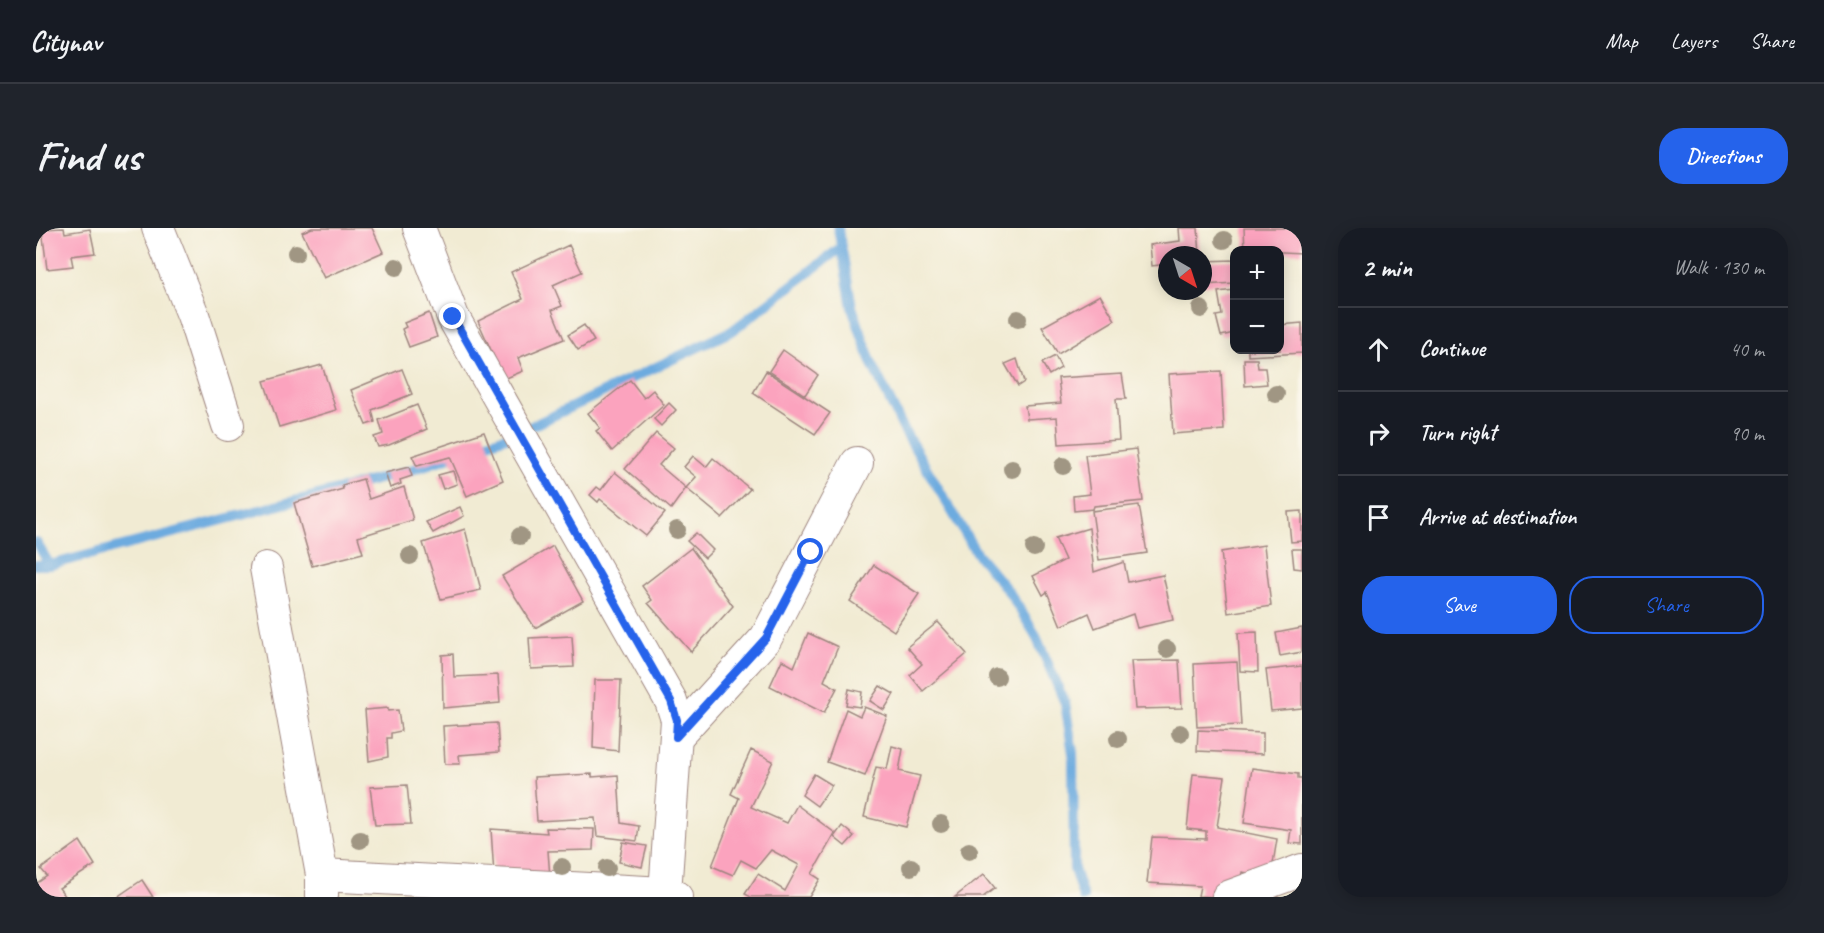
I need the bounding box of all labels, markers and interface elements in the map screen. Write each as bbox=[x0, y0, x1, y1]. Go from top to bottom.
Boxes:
text: Citynav bbox=[30, 24, 101, 59]
text: Map bbox=[1605, 28, 1638, 54]
text: Layers bbox=[1671, 28, 1717, 54]
text: Share bbox=[1750, 28, 1794, 54]
button: Directions bbox=[1659, 128, 1788, 184]
text: Find us bbox=[36, 130, 141, 183]
north arrow bbox=[1158, 246, 1212, 300]
map controls bbox=[1230, 246, 1284, 354]
button: + bbox=[1230, 246, 1284, 300]
text: 2 min bbox=[1362, 251, 1412, 284]
text: Walk · 130 m bbox=[1674, 255, 1764, 280]
button: − bbox=[1230, 300, 1284, 354]
route end bbox=[439, 303, 465, 329]
icon: ahead bbox=[1362, 333, 1395, 366]
text: Continue bbox=[1419, 335, 1485, 363]
text: 40 m bbox=[1730, 337, 1764, 362]
icon: right bbox=[1362, 417, 1395, 450]
text: Turn right bbox=[1419, 419, 1496, 447]
text: 90 m bbox=[1730, 421, 1764, 446]
icon: arrive bbox=[1362, 501, 1395, 534]
text: Arrive at destination bbox=[1419, 503, 1576, 531]
route start bbox=[797, 538, 823, 564]
button: Save bbox=[1362, 576, 1557, 634]
button: Share bbox=[1569, 576, 1764, 634]

